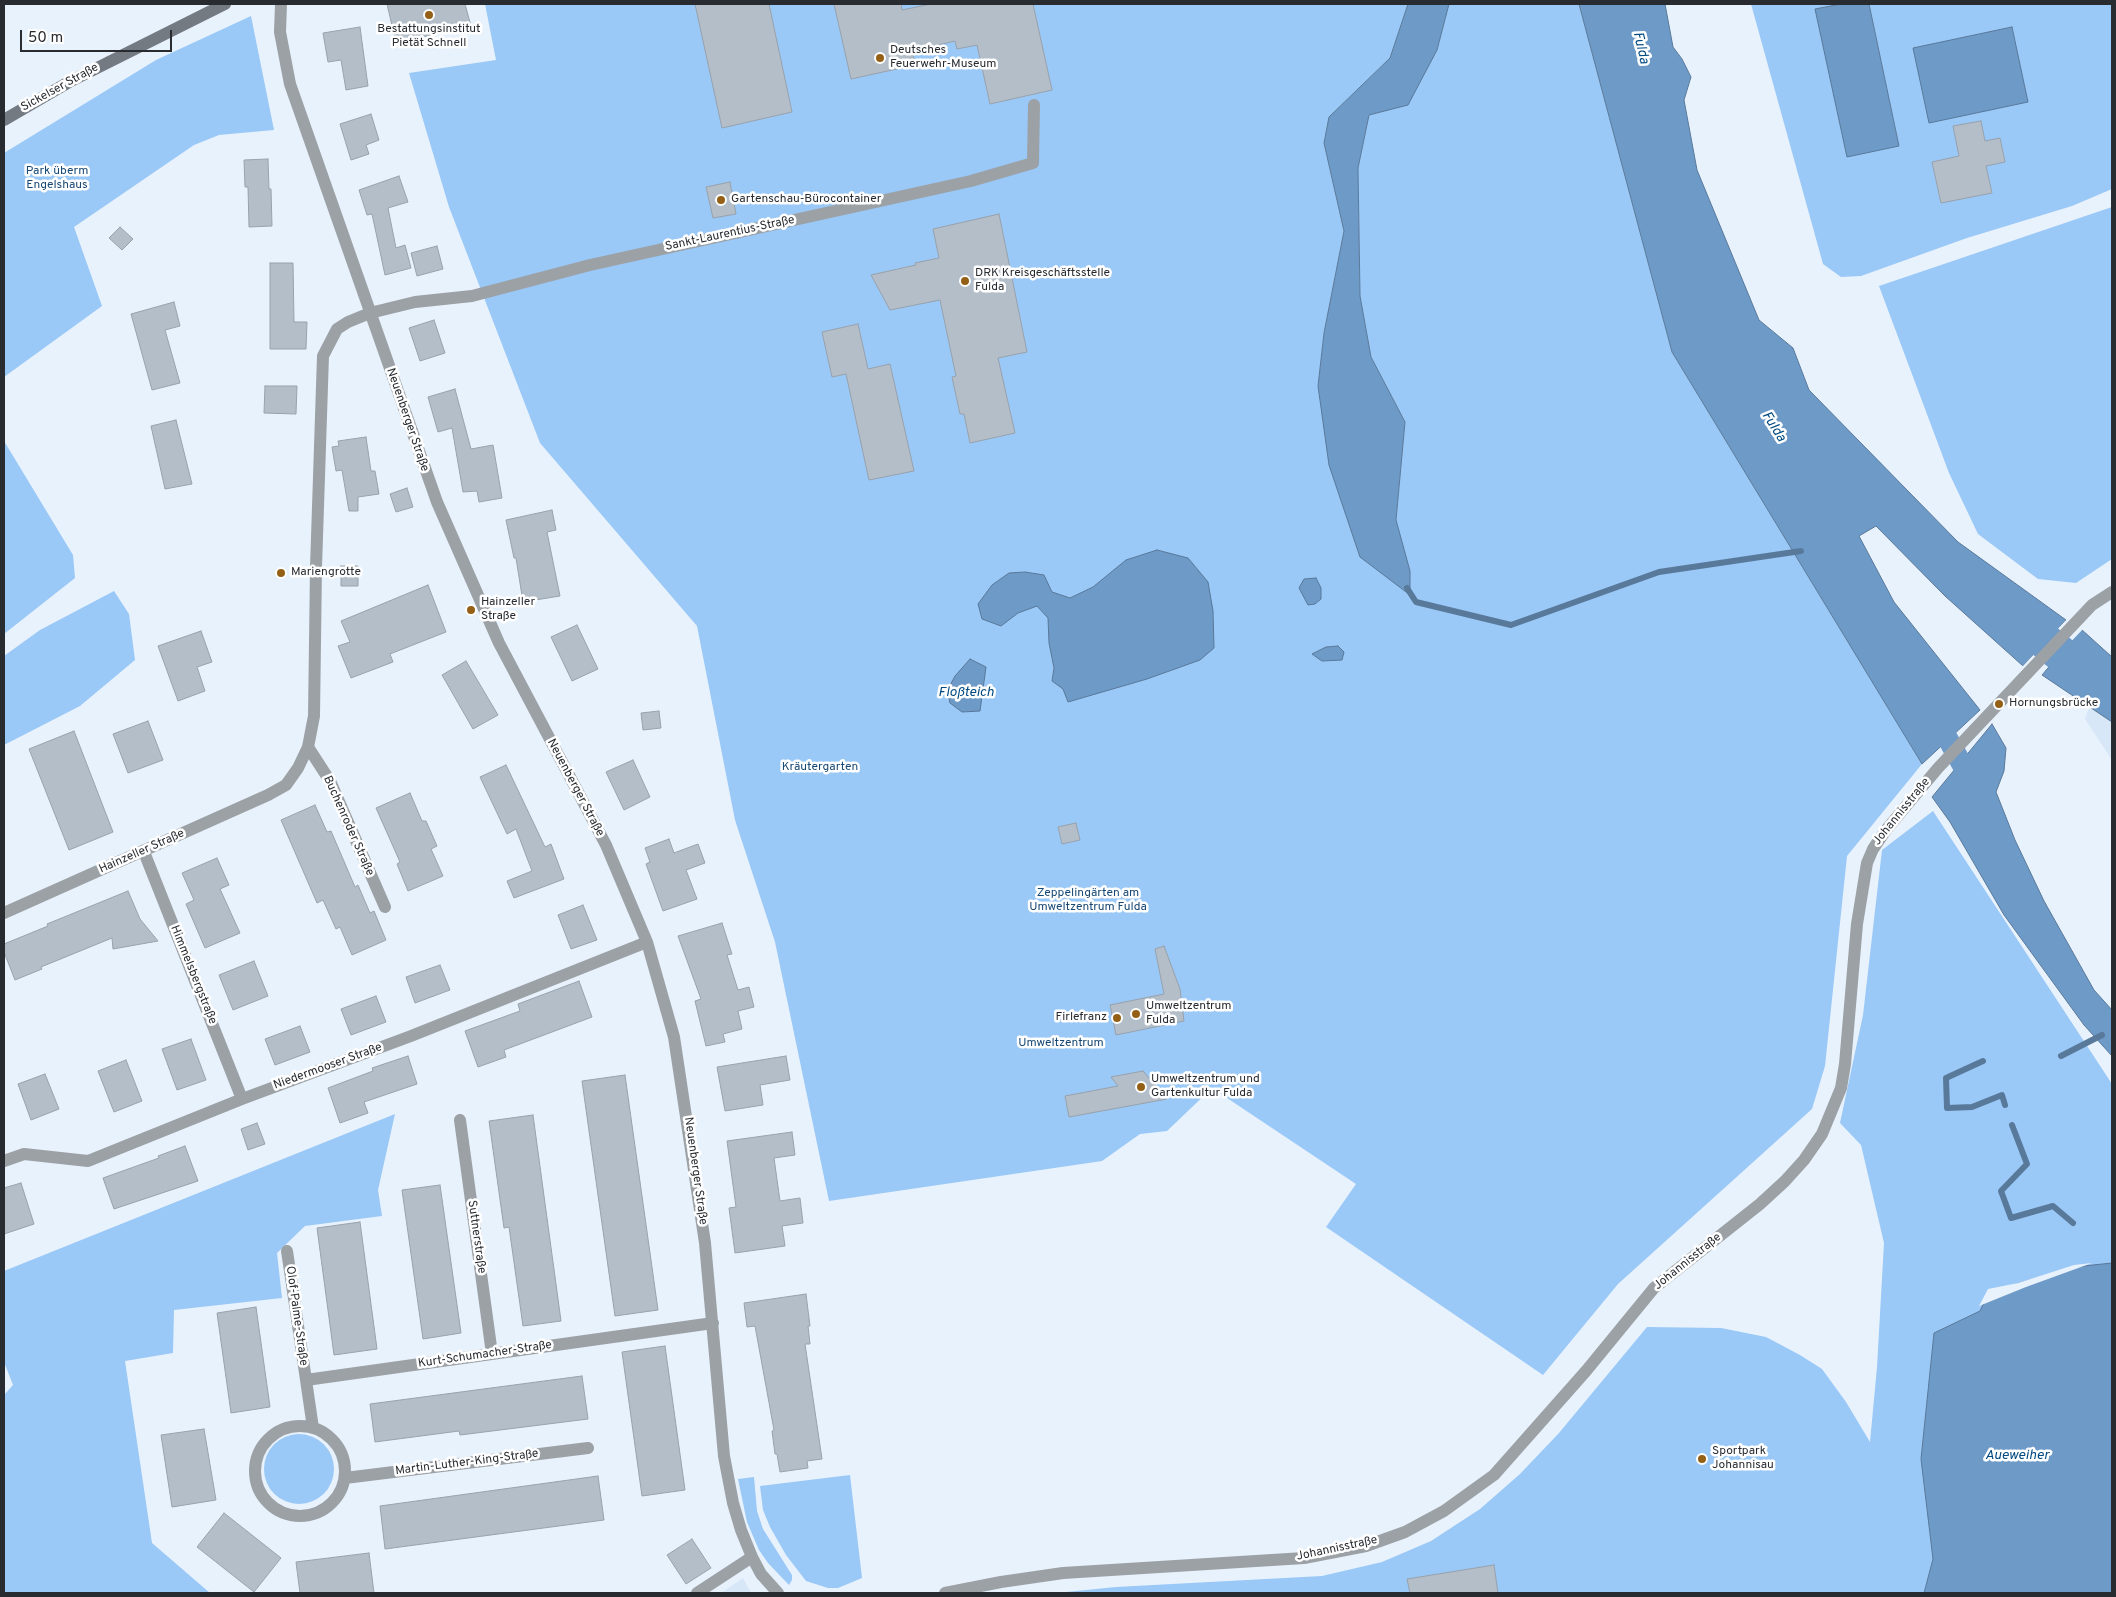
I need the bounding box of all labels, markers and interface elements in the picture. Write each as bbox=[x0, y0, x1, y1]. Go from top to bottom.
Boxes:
marker: Bestattungsinstitut Pietät Schnell bbox=[423, 9, 435, 21]
scale bar bbox=[22, 20, 175, 52]
place label: Bestattungsinstitut Pietät Schnell bbox=[377, 23, 481, 51]
text: 50 m bbox=[28, 29, 63, 48]
water label: Fulda bbox=[1628, 30, 1652, 66]
place label: Deutsches Feuerwehr-Museum bbox=[890, 44, 996, 72]
marker: Deutsches Feuerwehr-Museum bbox=[874, 52, 886, 64]
street label: Sickelser Straße bbox=[19, 61, 101, 115]
park label: Park überm Engelshaus bbox=[26, 165, 88, 193]
place label: Gartenschau-Bürocontainer bbox=[731, 193, 882, 207]
marker: Gartenschau-Bürocontainer bbox=[715, 194, 727, 206]
street label: Sankt-Laurentius-Straße bbox=[664, 213, 796, 255]
place label: DRK Kreisgeschäftsstelle Fulda bbox=[975, 267, 1110, 295]
marker: DRK Kreisgeschäftsstelle Fulda bbox=[959, 275, 971, 287]
street label: Neuenberger Straße bbox=[383, 366, 431, 474]
water label: Fulda bbox=[1757, 409, 1789, 445]
place label: Mariengrotte bbox=[291, 566, 361, 580]
marker: Mariengrotte bbox=[275, 567, 287, 579]
place label: Hainzeller Straße bbox=[481, 596, 535, 624]
marker: Hainzeller Straße bbox=[465, 604, 477, 616]
water label: Floßteich bbox=[938, 685, 994, 701]
place label: Hornungsbrücke bbox=[2009, 697, 2098, 711]
marker: Hornungsbrücke bbox=[1993, 698, 2005, 710]
street label: Neuenberger Straße bbox=[543, 737, 607, 839]
park label: Kräutergarten bbox=[782, 761, 858, 775]
street label: Buchenroder Straße bbox=[319, 774, 377, 878]
street label: Johannisstraße bbox=[1871, 776, 1933, 848]
street label: Hainzeller Straße bbox=[97, 827, 187, 877]
park label: Zeppelingärten am Umweltzentrum Fulda bbox=[1029, 887, 1147, 915]
street label: Himmelsbergstraße bbox=[167, 923, 219, 1027]
place label: Umweltzentrum Fulda bbox=[1146, 1000, 1231, 1028]
marker: Umweltzentrum Fulda bbox=[1130, 1008, 1142, 1020]
place label: Firlefranz bbox=[1056, 1011, 1107, 1025]
marker: Firlefranz bbox=[1111, 1012, 1123, 1024]
park label: Umweltzentrum bbox=[1018, 1037, 1104, 1051]
street label: Niedermooser Straße bbox=[272, 1041, 384, 1093]
place label: Umweltzentrum und Gartenkultur Fulda bbox=[1151, 1073, 1260, 1101]
marker: Umweltzentrum und Gartenkultur Fulda bbox=[1135, 1081, 1147, 1093]
street label: Neuenberger Straße bbox=[680, 1116, 710, 1226]
street label: Suttnerstraße bbox=[464, 1199, 488, 1275]
street label: Johannisstraße bbox=[1652, 1231, 1724, 1293]
street label: Olof-Palme-Straße bbox=[282, 1265, 310, 1367]
street label: Kurt-Schumacher-Straße bbox=[417, 1338, 553, 1372]
place label: Sportpark Johannisau bbox=[1712, 1445, 1774, 1473]
street label: Martin-Luther-King-Straße bbox=[395, 1447, 539, 1479]
water label: Aueweiher bbox=[1985, 1448, 2049, 1464]
marker: Sportpark Johannisau bbox=[1696, 1453, 1708, 1465]
street label: Johannisstraße bbox=[1295, 1533, 1379, 1565]

